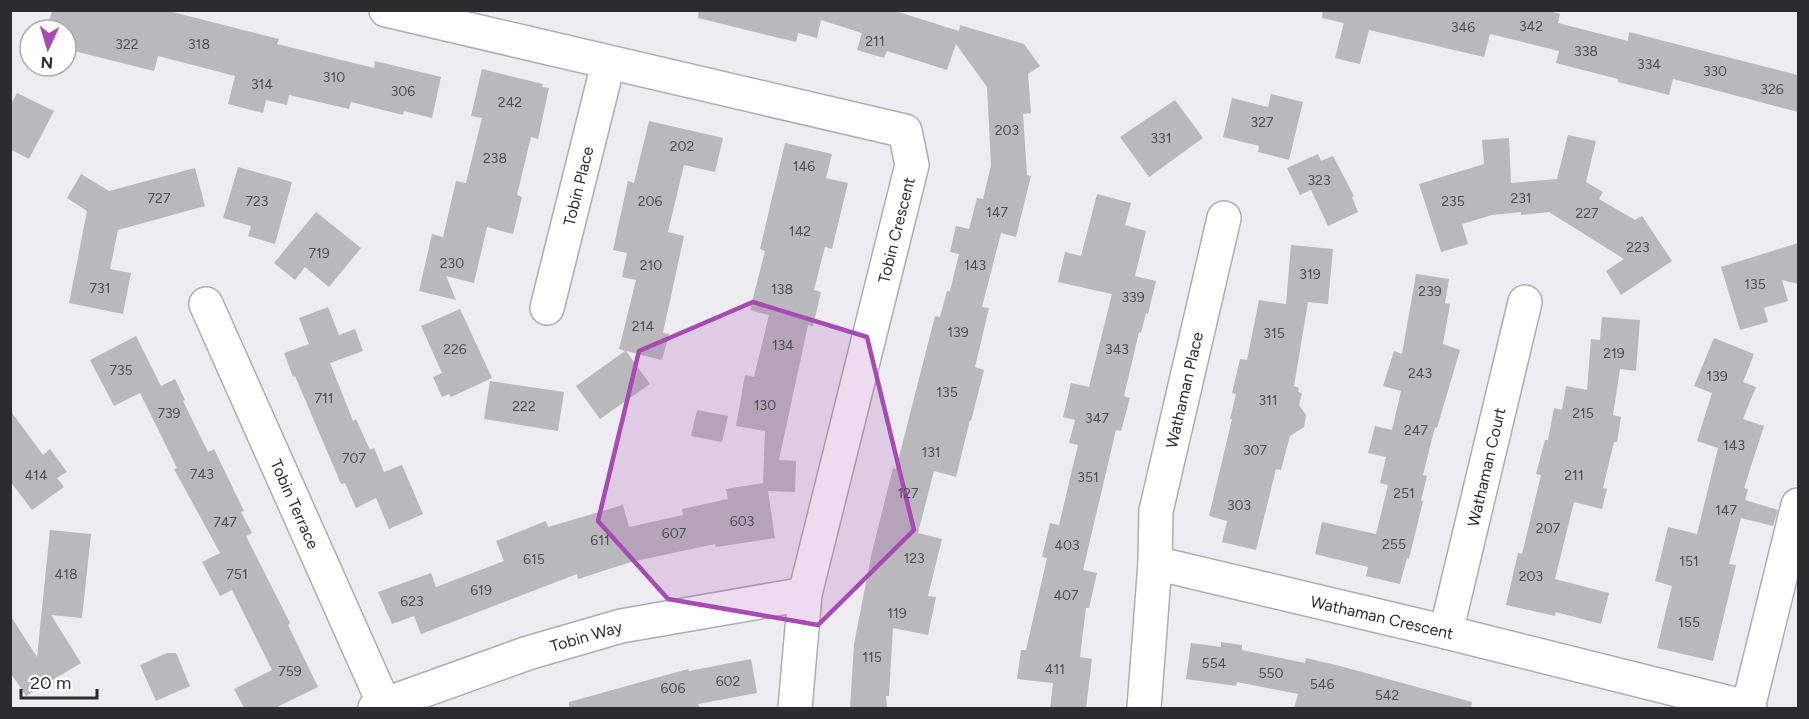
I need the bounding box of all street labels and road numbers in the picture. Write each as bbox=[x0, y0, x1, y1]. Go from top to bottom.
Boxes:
street label: Tobin Place bbox=[559, 144, 598, 228]
street label: Tobin Crescent bbox=[874, 175, 919, 285]
street label: Wathaman Place bbox=[1162, 330, 1207, 450]
street label: Wathaman Court bbox=[1464, 406, 1509, 529]
street label: Tobin Terrace bbox=[266, 456, 323, 552]
street label: Wathaman Crescent bbox=[1309, 592, 1455, 643]
street label: Tobin Way bbox=[548, 617, 625, 656]

